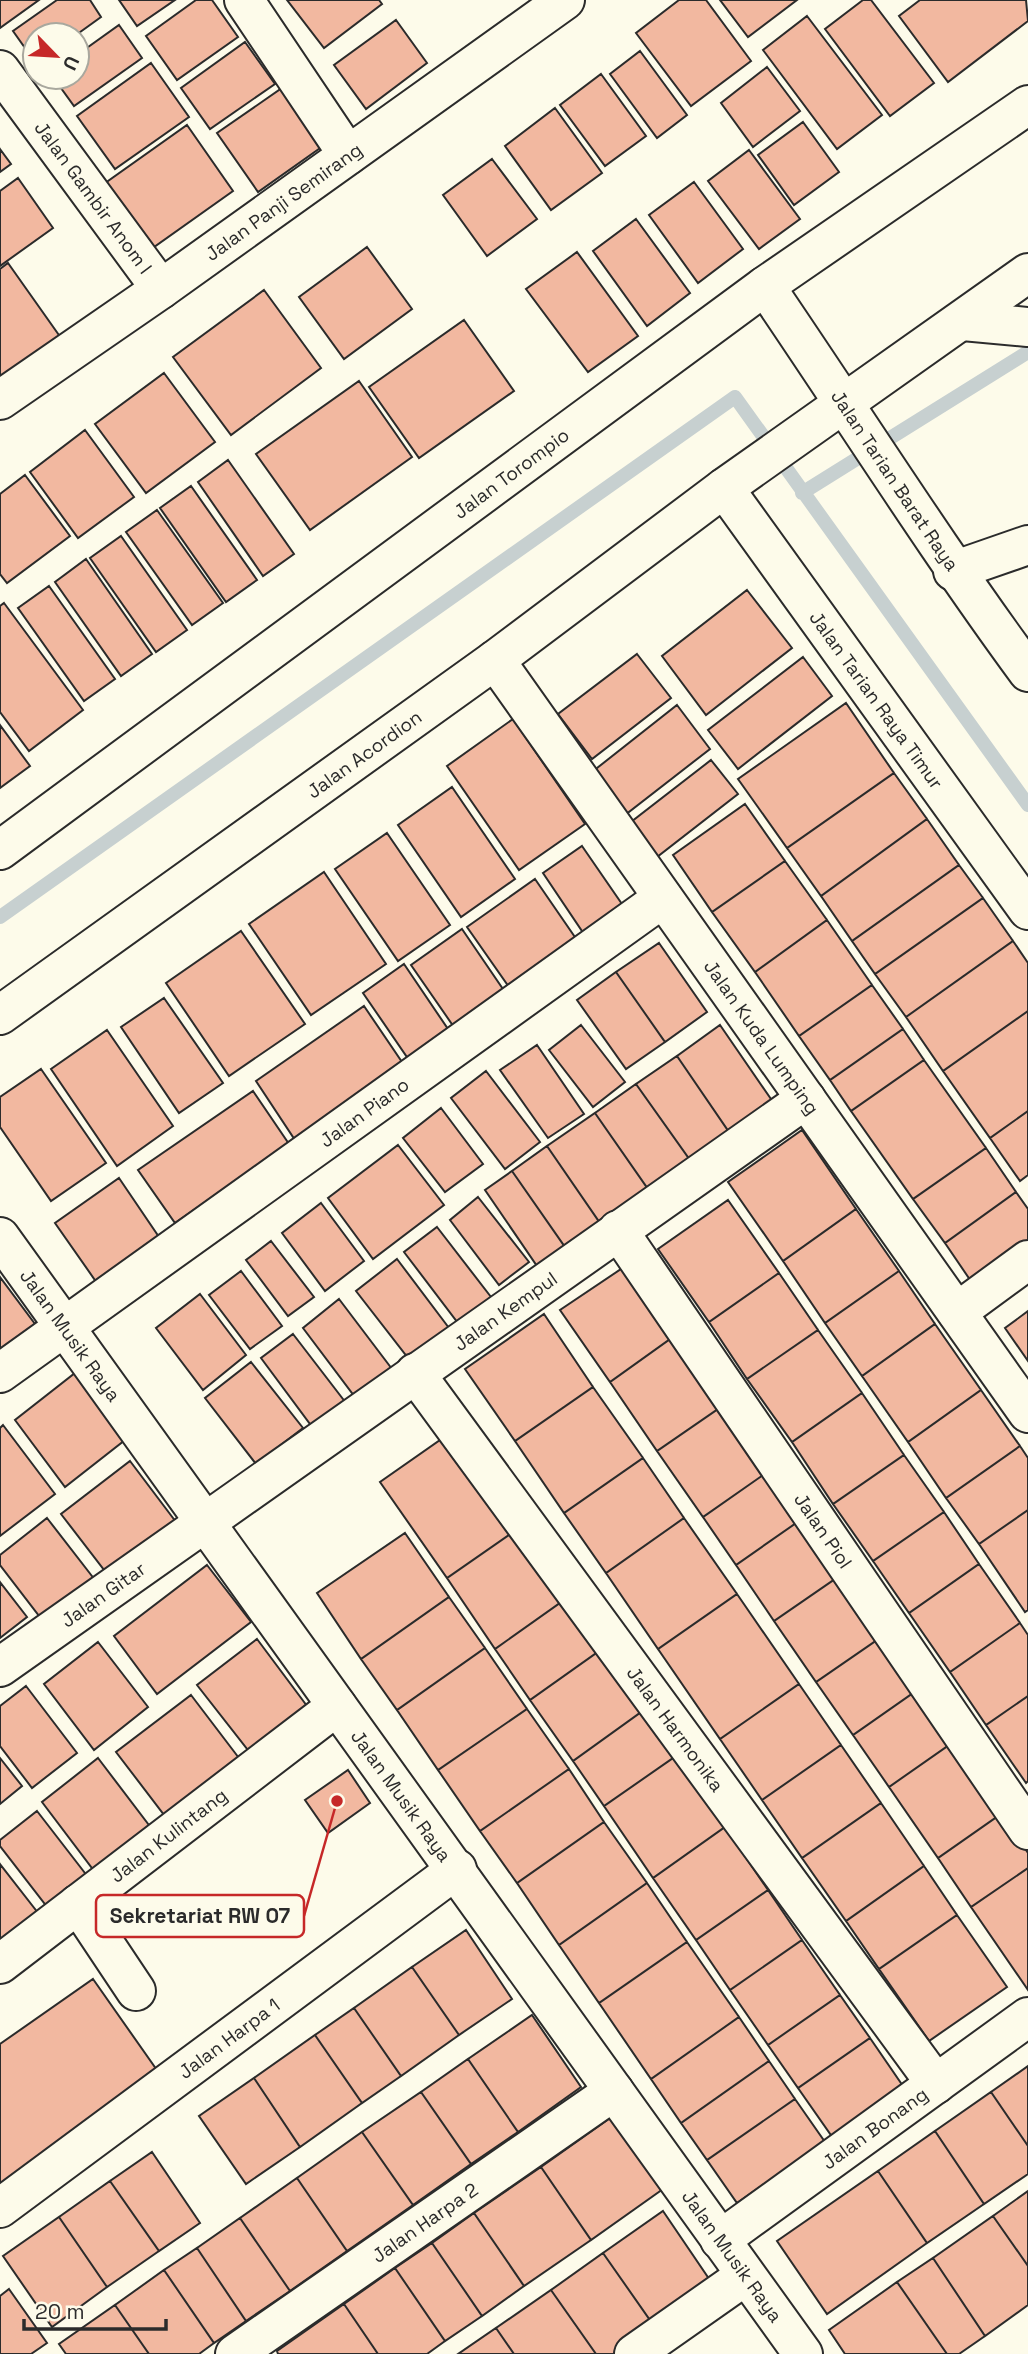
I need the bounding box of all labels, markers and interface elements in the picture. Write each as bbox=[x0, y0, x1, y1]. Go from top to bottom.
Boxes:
north arrow bbox=[21, 21, 91, 91]
text: U bbox=[57, 52, 85, 74]
street label: Jalan Gambir Anom I bbox=[29, 116, 158, 279]
street label: Jalan Panji Semirang bbox=[200, 137, 367, 267]
street label: Jalan Tarian Barat Raya bbox=[825, 385, 965, 576]
street label: Jalan Torompio bbox=[448, 423, 574, 525]
street label: Jalan Tarian Raya Timur bbox=[804, 606, 949, 794]
street label: Jalan Acordion bbox=[302, 705, 427, 804]
street label: Jalan Kuda Lumping bbox=[698, 955, 825, 1120]
street label: Jalan Piano bbox=[315, 1072, 414, 1153]
street label: Jalan Musik Raya bbox=[14, 1264, 126, 1407]
street label: Jalan Kempul bbox=[449, 1266, 562, 1357]
street label: Jalan Piol bbox=[788, 1488, 858, 1574]
street label: Jalan Gitar bbox=[56, 1556, 150, 1633]
street label: Jalan Harmonika bbox=[621, 1661, 730, 1797]
street label: Jalan Musik Raya bbox=[345, 1725, 457, 1867]
street label: Jalan Kulintang bbox=[105, 1783, 232, 1888]
callout: Sekretariat RW 07 bbox=[96, 1895, 304, 1937]
text: Sekretariat RW 07 bbox=[110, 1902, 291, 1929]
street label: Jalan Harpa 1 bbox=[173, 1993, 285, 2085]
street label: Jalan Bonang bbox=[817, 2082, 933, 2175]
street label: Jalan Harpa 2 bbox=[367, 2177, 483, 2268]
street label: Jalan Musik Raya bbox=[676, 2185, 788, 2327]
scale bar bbox=[24, 2288, 166, 2332]
text: 20 m bbox=[35, 2298, 85, 2325]

